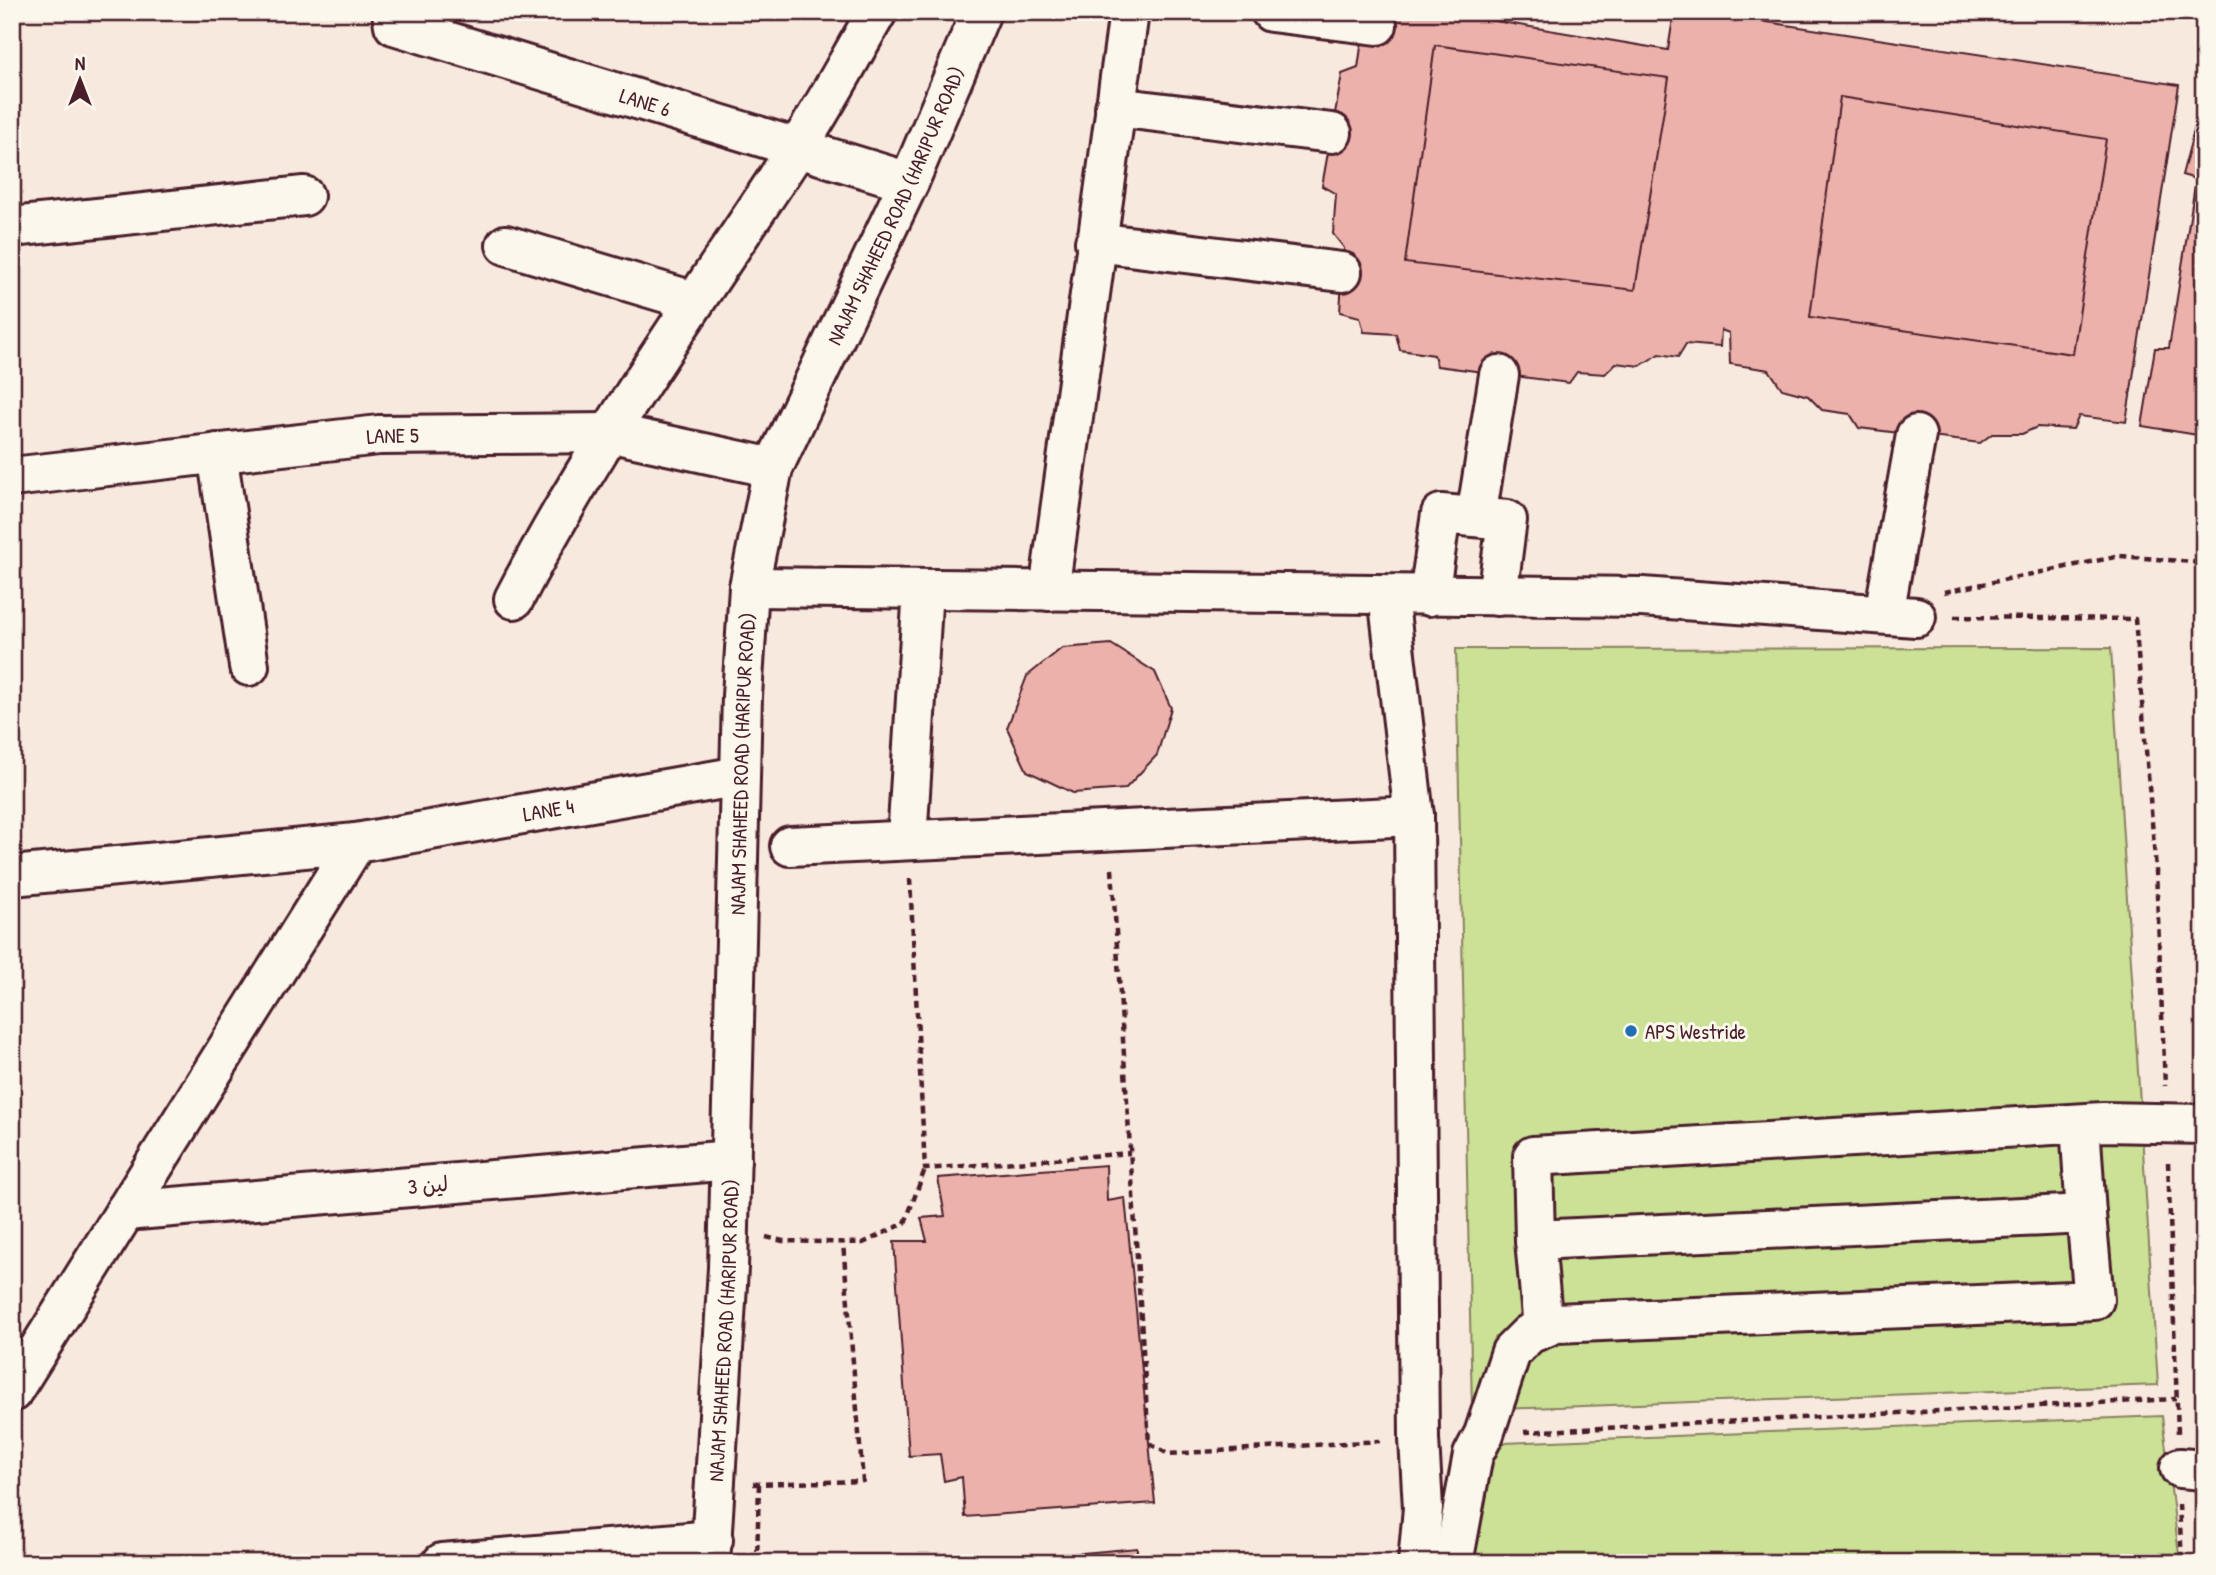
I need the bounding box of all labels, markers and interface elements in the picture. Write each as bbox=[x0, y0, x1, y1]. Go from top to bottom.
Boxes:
north arrow bbox=[46, 46, 116, 116]
text: N bbox=[75, 50, 85, 76]
street label: NAJAM SHAHEED ROAD (HARIPUR ROAD) bbox=[819, 62, 971, 349]
street label: LANE 6 bbox=[616, 80, 674, 123]
street label: LANE 5 bbox=[365, 420, 419, 451]
street label: NAJAM SHAHEED ROAD (HARIPUR ROAD) bbox=[722, 612, 762, 915]
street label: LANE 4 bbox=[521, 791, 576, 828]
place label: APS Westride bbox=[1645, 1017, 1746, 1046]
marker: APS Westride bbox=[1623, 1023, 1639, 1039]
street label: لین 3 bbox=[407, 1169, 449, 1201]
street label: NAJAM SHAHEED ROAD (HARIPUR ROAD) bbox=[700, 1179, 745, 1482]

